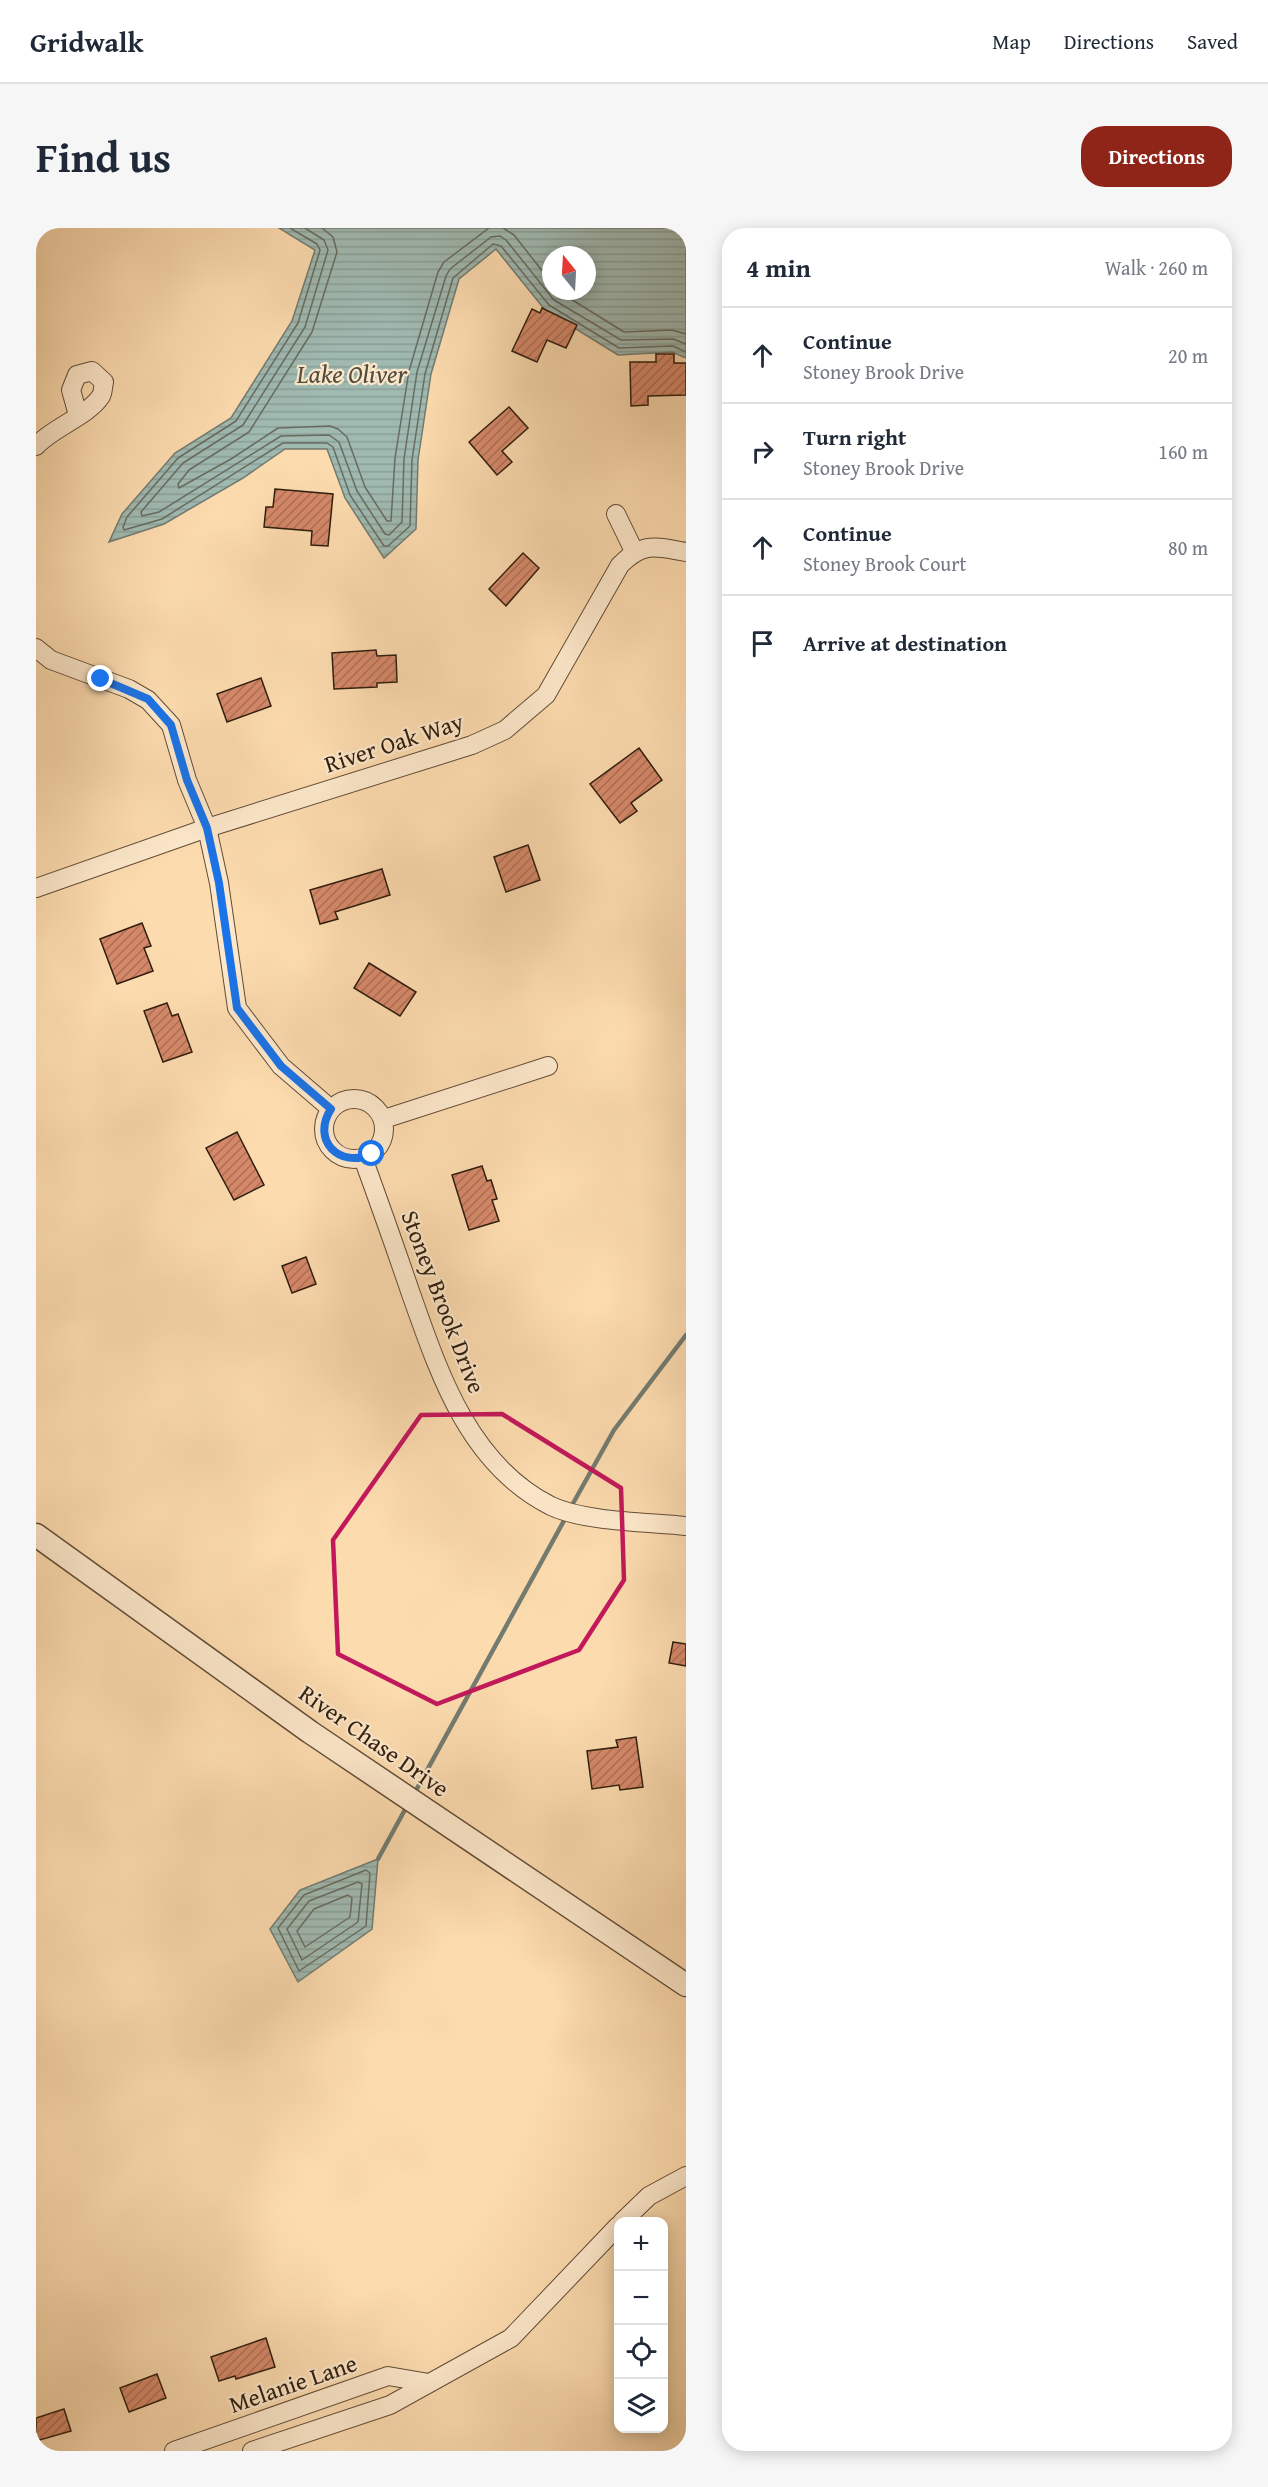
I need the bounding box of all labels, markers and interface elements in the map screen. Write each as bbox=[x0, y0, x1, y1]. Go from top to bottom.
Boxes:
text: Gridwalk bbox=[30, 21, 143, 62]
text: Map bbox=[992, 26, 1031, 57]
text: Directions bbox=[1064, 26, 1154, 57]
text: Saved bbox=[1187, 26, 1238, 57]
text: Find us bbox=[36, 126, 171, 187]
button: Directions bbox=[1081, 126, 1232, 187]
north arrow bbox=[542, 246, 596, 300]
text: 4 min bbox=[746, 248, 811, 287]
text: Walk · 260 m bbox=[1105, 253, 1208, 282]
text: Continue bbox=[803, 325, 892, 357]
icon: ahead bbox=[746, 339, 779, 372]
text: 20 m bbox=[1168, 341, 1208, 370]
water label: Lake Oliver bbox=[296, 354, 409, 393]
text: Stoney Brook Drive bbox=[803, 357, 964, 386]
text: Turn right bbox=[803, 421, 906, 453]
icon: right bbox=[746, 435, 779, 468]
text: 160 m bbox=[1158, 437, 1208, 466]
text: Stoney Brook Drive bbox=[803, 453, 964, 482]
text: Continue bbox=[803, 517, 892, 549]
icon: ahead bbox=[746, 531, 779, 564]
text: 80 m bbox=[1168, 533, 1208, 562]
text: Stoney Brook Court bbox=[803, 549, 966, 578]
icon: arrive bbox=[746, 627, 779, 660]
text: Arrive at destination bbox=[803, 627, 1007, 659]
route end bbox=[87, 665, 113, 691]
street label: River Oak Way bbox=[320, 704, 468, 781]
route start bbox=[358, 1140, 384, 1166]
street label: Stoney Brook Drive bbox=[392, 1205, 494, 1398]
street label: River Chase Drive bbox=[292, 1676, 456, 1805]
map controls bbox=[614, 2217, 668, 2433]
button: + bbox=[614, 2217, 668, 2271]
button: − bbox=[614, 2271, 668, 2325]
button: locate bbox=[614, 2325, 668, 2379]
street label: Melanie Lane bbox=[224, 2345, 362, 2422]
button: layers bbox=[614, 2379, 668, 2433]

